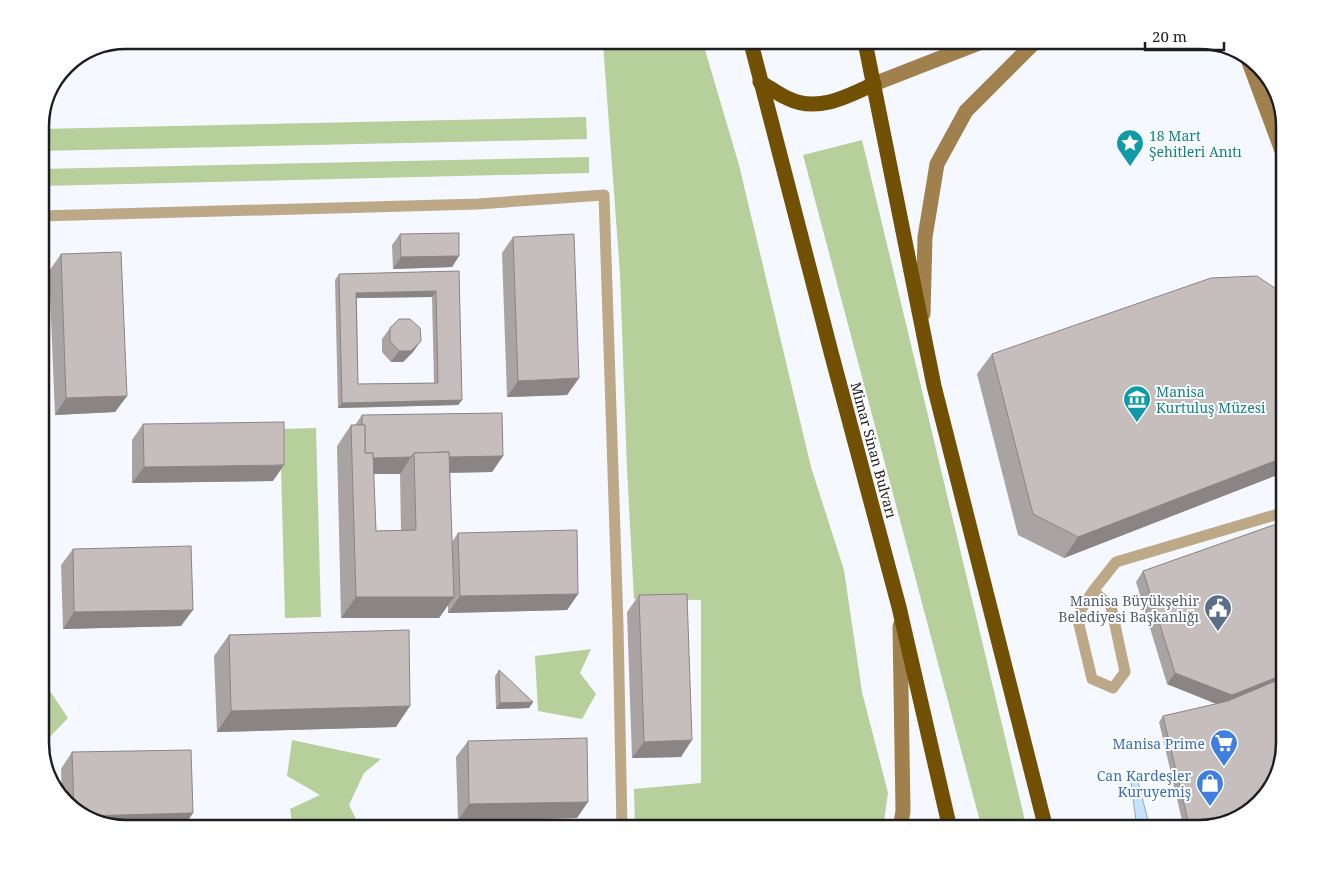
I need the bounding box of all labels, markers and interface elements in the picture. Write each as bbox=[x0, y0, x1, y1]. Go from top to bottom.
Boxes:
scale bar bbox=[1145, 20, 1224, 52]
text: 20 m bbox=[1152, 26, 1187, 46]
place label: 18 Mart Şehitleri Anıtı bbox=[1149, 126, 1242, 161]
place icon: 18 Mart Şehitleri Anıtı bbox=[1115, 128, 1145, 167]
street label: Mimar Sinan Bulvarı bbox=[847, 380, 901, 521]
place label: Manisa Kurtuluş Müzesi bbox=[1156, 382, 1266, 417]
museum icon: Manisa Kurtuluş Müzesi bbox=[1122, 384, 1152, 423]
place label: Manisa Büyükşehir Belediyesi Başkanlığı bbox=[1058, 591, 1200, 626]
public building icon: Manisa Büyükşehir Belediyesi Başkanlığı bbox=[1203, 593, 1233, 632]
supermarket icon: Manisa Prime bbox=[1209, 728, 1239, 767]
place label: Manisa Prime bbox=[1112, 734, 1205, 753]
place label: Can Kardeşler Kuruyemiş bbox=[1097, 766, 1191, 801]
shop icon: Can Kardeşler Kuruyemiş bbox=[1195, 768, 1225, 807]

